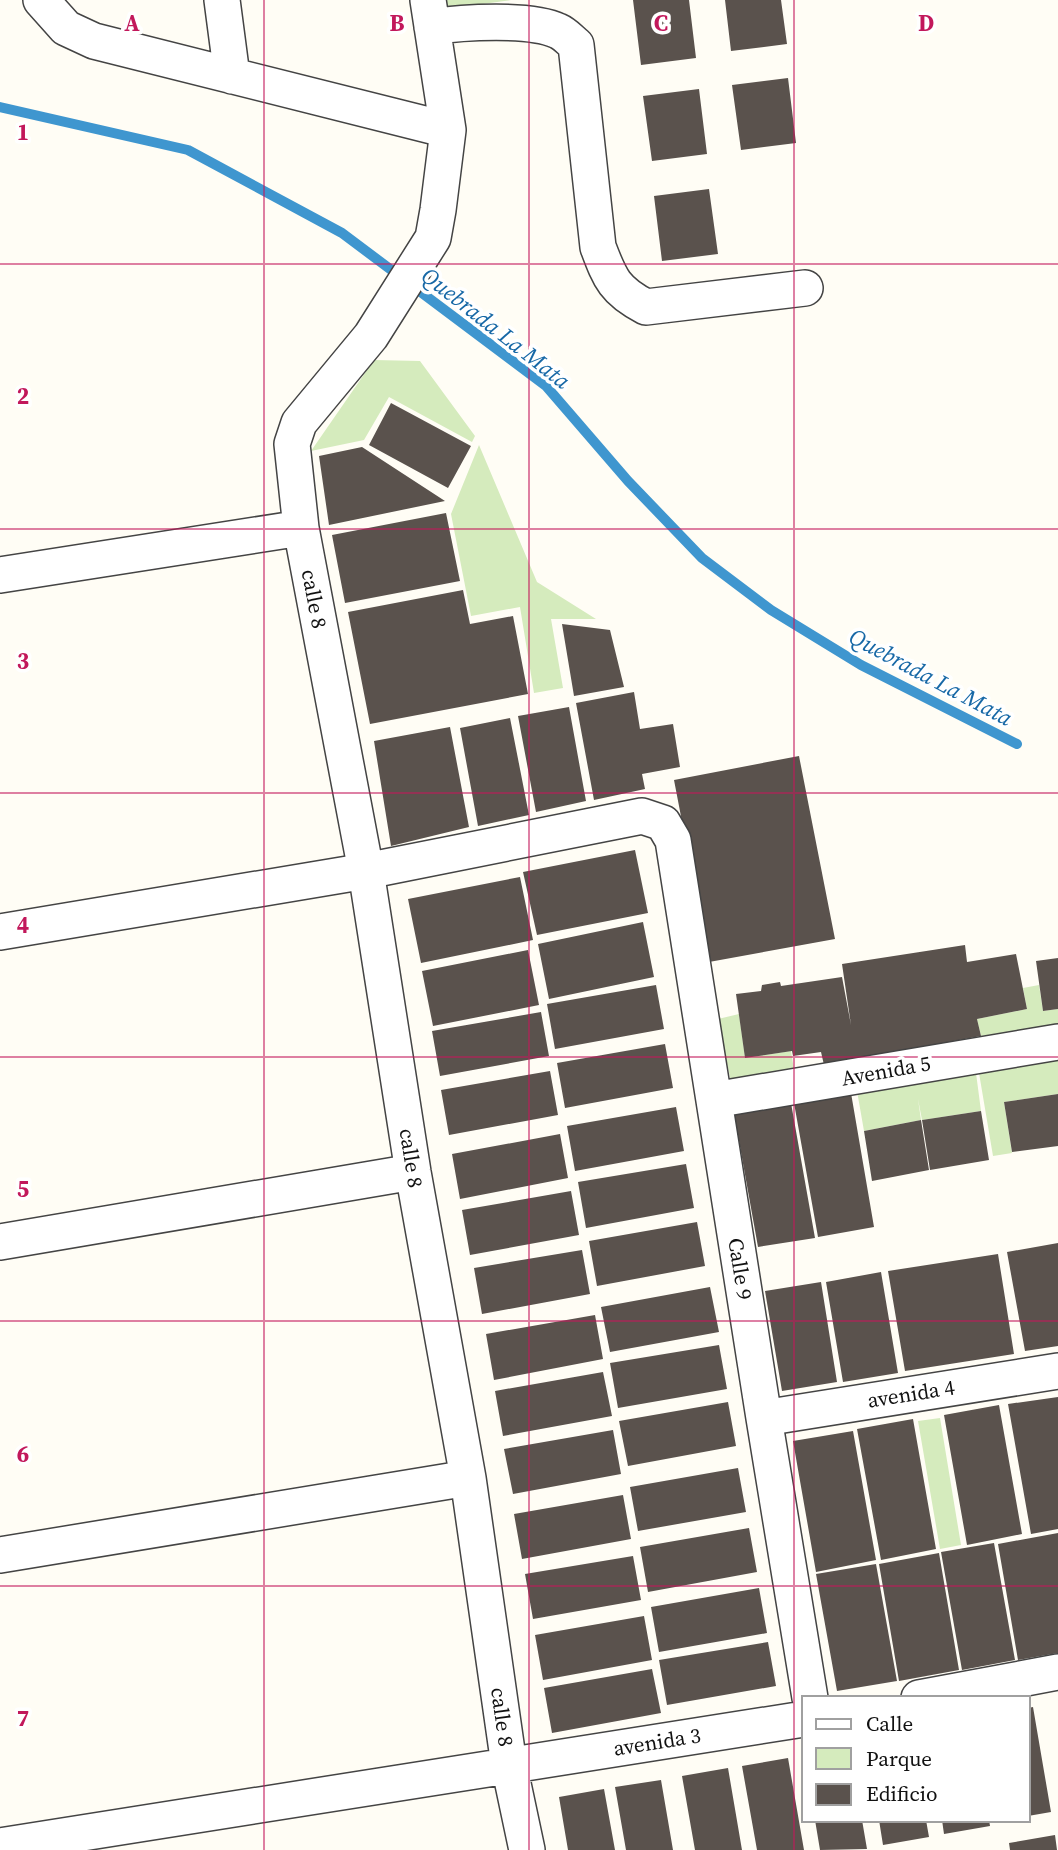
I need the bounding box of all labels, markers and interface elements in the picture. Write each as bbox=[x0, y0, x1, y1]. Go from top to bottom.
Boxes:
text: A bbox=[124, 7, 140, 39]
text: B bbox=[390, 7, 405, 39]
text: C bbox=[654, 7, 668, 39]
text: D bbox=[918, 7, 934, 39]
text: 1 bbox=[17, 116, 29, 148]
water label: Quebrada La Mata bbox=[415, 260, 577, 396]
text: 2 bbox=[17, 380, 29, 412]
street label: calle 8 bbox=[295, 567, 334, 631]
water label: Quebrada La Mata bbox=[844, 620, 1018, 734]
text: 3 bbox=[17, 645, 29, 677]
text: 4 bbox=[17, 909, 29, 941]
street label: Avenida 5 bbox=[839, 1048, 933, 1093]
street label: calle 8 bbox=[393, 1126, 430, 1190]
text: 5 bbox=[17, 1173, 29, 1205]
street label: Calle 9 bbox=[721, 1236, 760, 1302]
street label: avenida 4 bbox=[865, 1372, 957, 1415]
text: 6 bbox=[17, 1438, 29, 1470]
street label: calle 8 bbox=[484, 1685, 521, 1748]
legend bbox=[802, 1696, 1030, 1822]
text: 7 bbox=[17, 1702, 29, 1734]
text: Calle bbox=[866, 1709, 913, 1738]
street label: avenida 3 bbox=[611, 1720, 703, 1763]
text: Parque bbox=[866, 1744, 932, 1773]
text: Edificio bbox=[866, 1779, 938, 1808]

